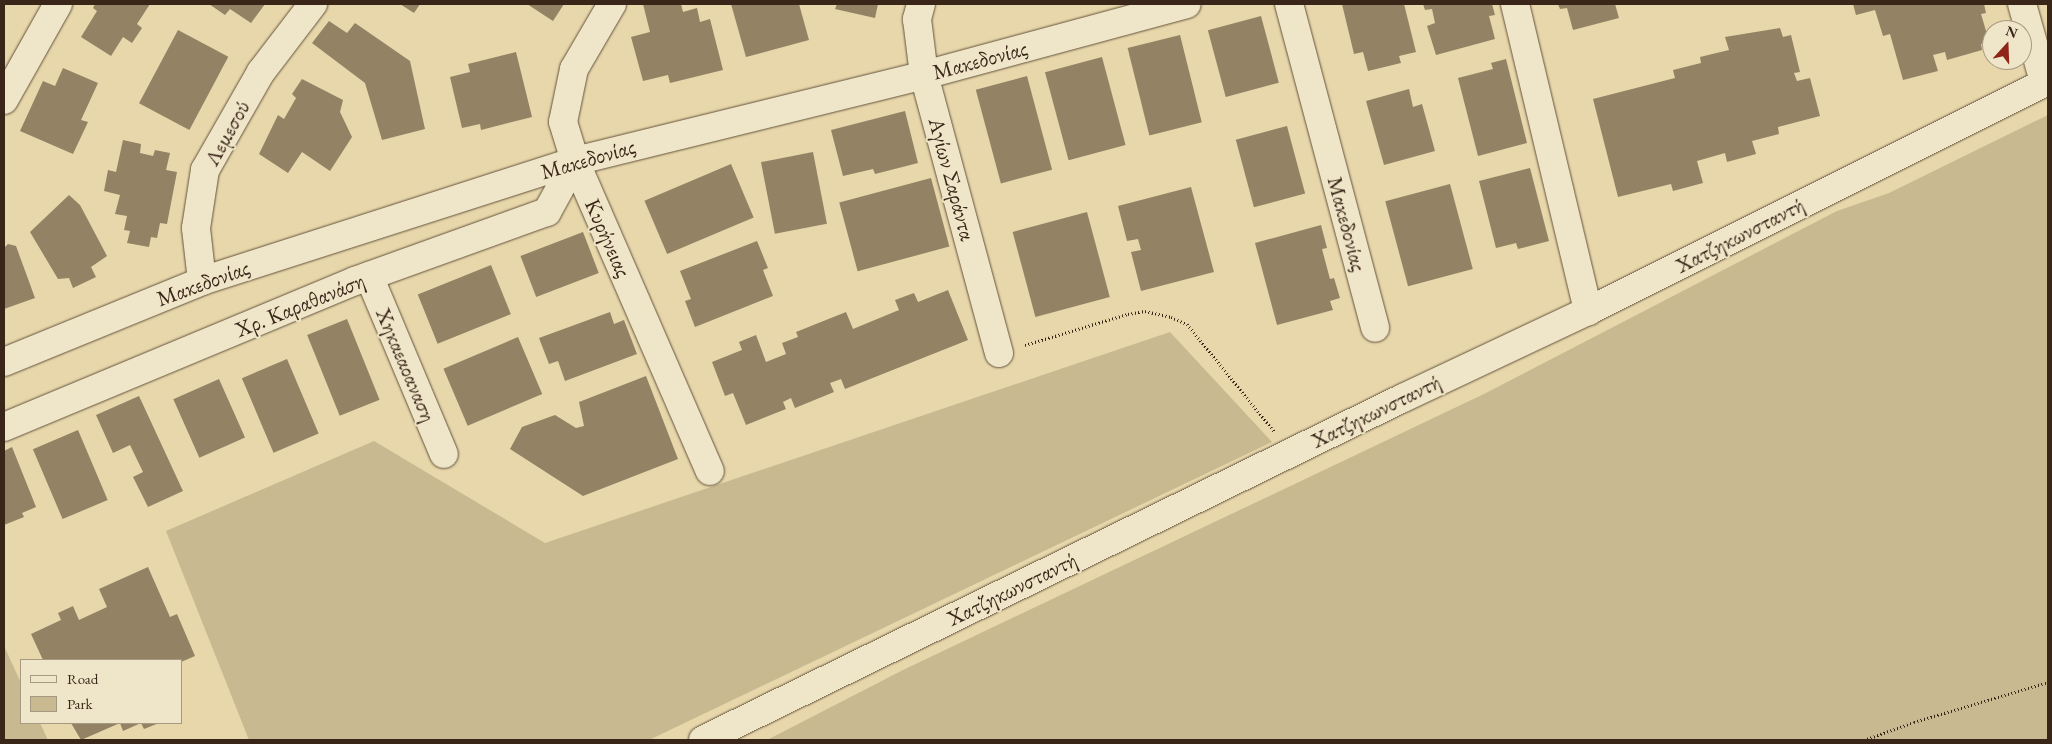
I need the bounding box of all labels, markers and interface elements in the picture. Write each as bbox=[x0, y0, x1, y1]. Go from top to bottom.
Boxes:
north arrow bbox=[1982, 20, 2032, 70]
text: N bbox=[2003, 21, 2020, 42]
street label: Μακεδονίας bbox=[930, 35, 1030, 85]
street label: Λεμεσού bbox=[198, 96, 256, 170]
street label: Αγίων Σαράντα bbox=[923, 115, 981, 243]
street label: Μακεδονίας bbox=[538, 133, 638, 185]
street label: Μακεδονίας bbox=[1322, 174, 1372, 274]
street label: Χατζηκωνσταντή bbox=[1671, 191, 1809, 279]
street label: Κυρήνειας bbox=[579, 195, 637, 281]
street label: Μακεδονίας bbox=[153, 254, 253, 312]
street label: Χρ. Καραθανάση bbox=[231, 267, 369, 343]
street label: Χηκαεαοαναση bbox=[370, 304, 442, 426]
street label: Χατζηκωνσταντή bbox=[1307, 368, 1445, 454]
street label: Χατζηκωνσταντή bbox=[943, 546, 1081, 632]
legend bbox=[20, 659, 182, 724]
text: Road bbox=[67, 669, 98, 688]
text: Park bbox=[67, 694, 93, 713]

